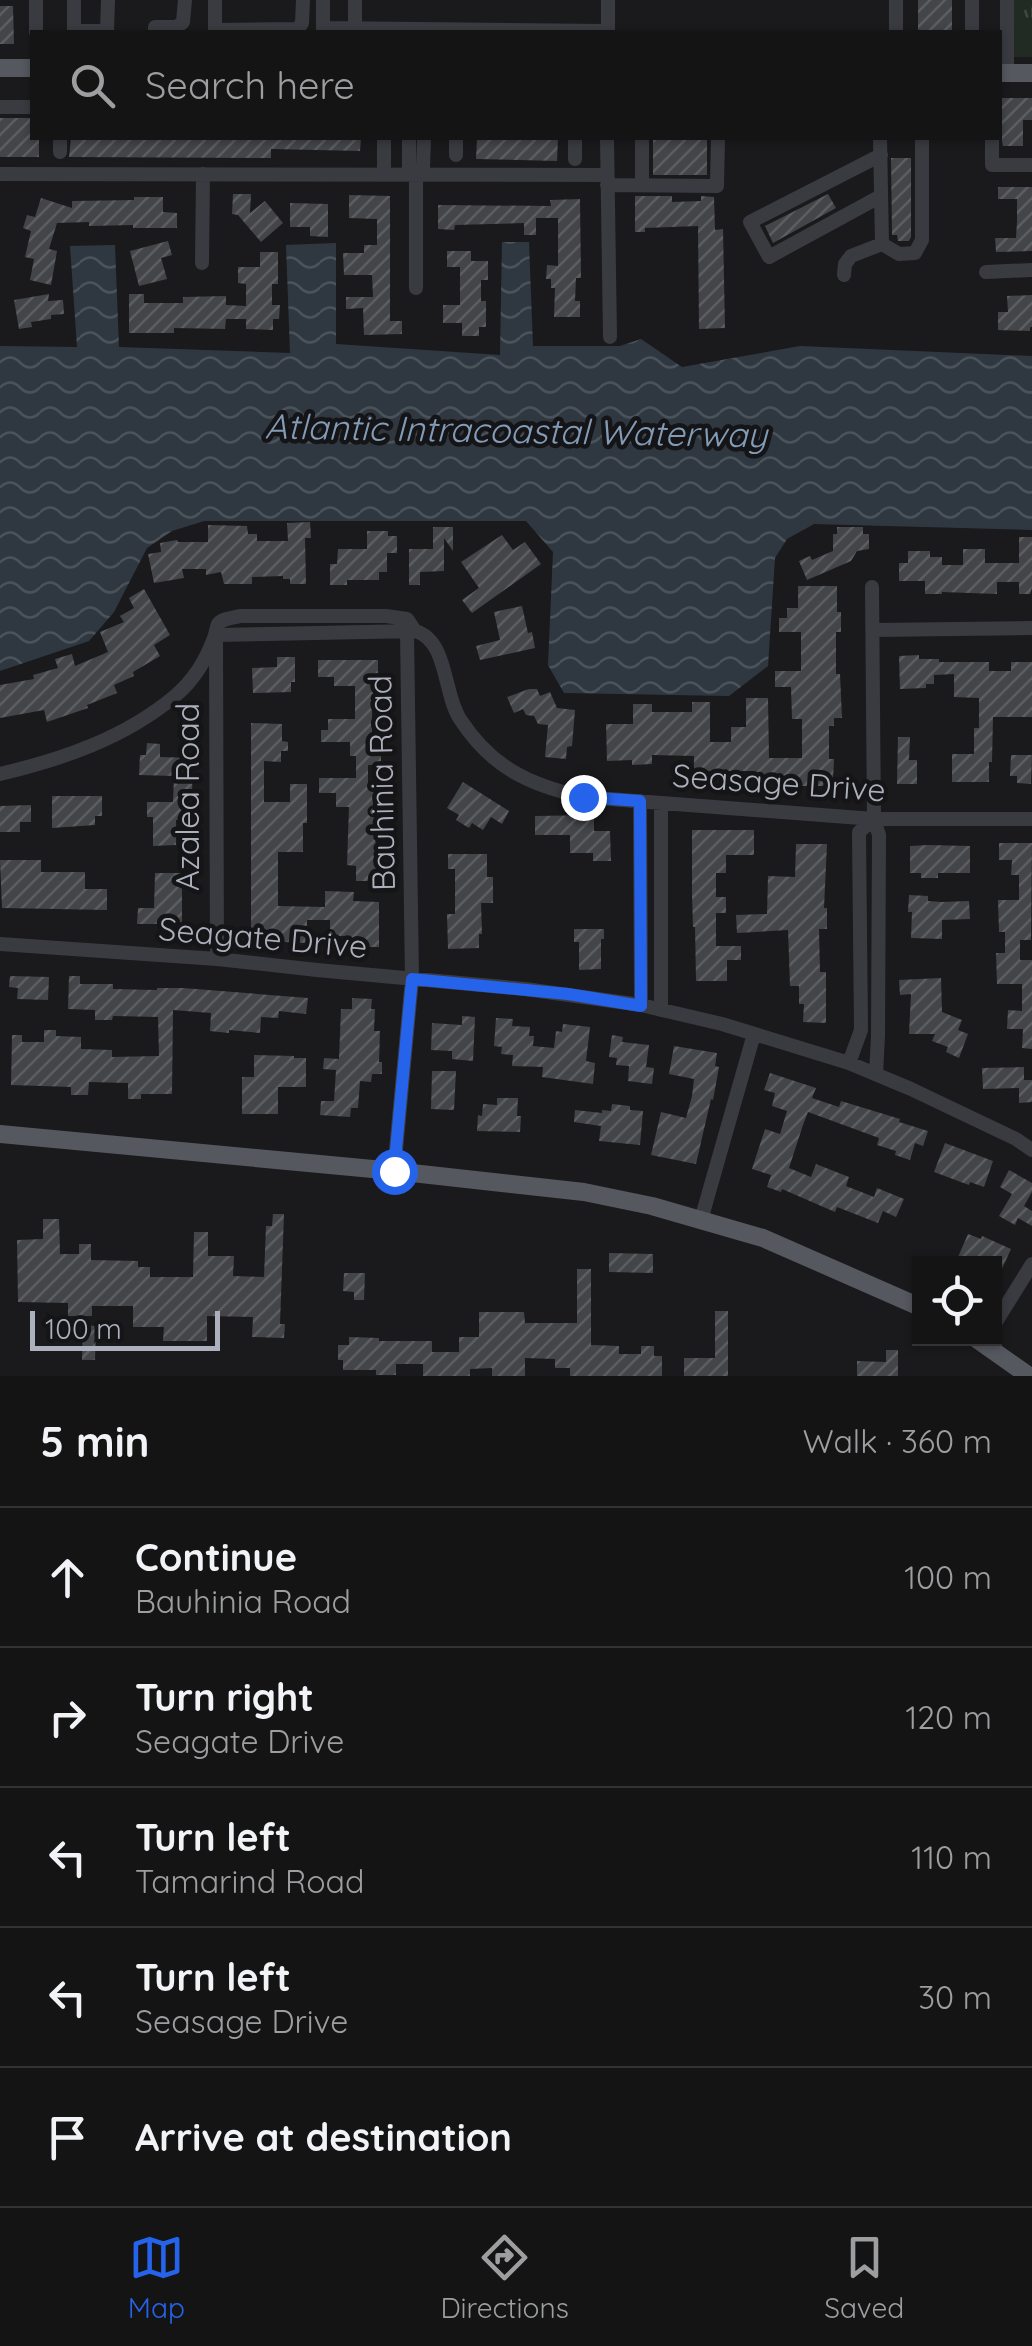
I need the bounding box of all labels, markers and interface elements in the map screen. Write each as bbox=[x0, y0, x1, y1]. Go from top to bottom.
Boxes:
search box bbox=[30, 30, 1002, 140]
icon: search bbox=[65, 58, 120, 113]
text: Search here bbox=[145, 61, 355, 109]
water label: Atlantic Intracoastal Waterway bbox=[264, 404, 770, 456]
street label: Bauhinia Road bbox=[359, 675, 403, 891]
street label: Azalea Road bbox=[167, 703, 207, 891]
street label: Seasage Drive bbox=[671, 755, 887, 809]
route end bbox=[561, 775, 607, 821]
street label: Seagate Drive bbox=[157, 908, 369, 966]
route start bbox=[372, 1149, 418, 1195]
map controls bbox=[912, 1256, 1002, 1346]
button: locate bbox=[912, 1256, 1002, 1346]
scale bar bbox=[30, 1306, 220, 1350]
text: 100 m bbox=[45, 1311, 122, 1346]
text: 5 min bbox=[40, 1415, 150, 1468]
text: Walk · 360 m bbox=[803, 1421, 992, 1461]
text: Continue bbox=[135, 1533, 297, 1581]
icon: ahead bbox=[40, 1550, 95, 1605]
text: 100 m bbox=[904, 1557, 992, 1597]
text: Bauhinia Road bbox=[135, 1581, 351, 1621]
text: Turn right bbox=[135, 1673, 314, 1721]
icon: right bbox=[40, 1690, 95, 1745]
text: 120 m bbox=[905, 1697, 992, 1737]
text: Seagate Drive bbox=[135, 1721, 344, 1761]
text: Turn left bbox=[135, 1813, 291, 1861]
icon: left bbox=[40, 1830, 95, 1885]
text: 110 m bbox=[911, 1837, 992, 1877]
text: Tamarind Road bbox=[135, 1861, 364, 1901]
text: Turn left bbox=[135, 1953, 291, 2001]
icon: left bbox=[40, 1970, 95, 2025]
text: 30 m bbox=[918, 1977, 992, 2017]
text: Seasage Drive bbox=[135, 2001, 348, 2041]
icon: arrive bbox=[40, 2110, 95, 2165]
text: Arrive at destination bbox=[135, 2113, 512, 2161]
tab: Map bbox=[128, 2230, 185, 2325]
tab: Directions bbox=[440, 2230, 569, 2325]
tab: Saved bbox=[824, 2230, 904, 2325]

